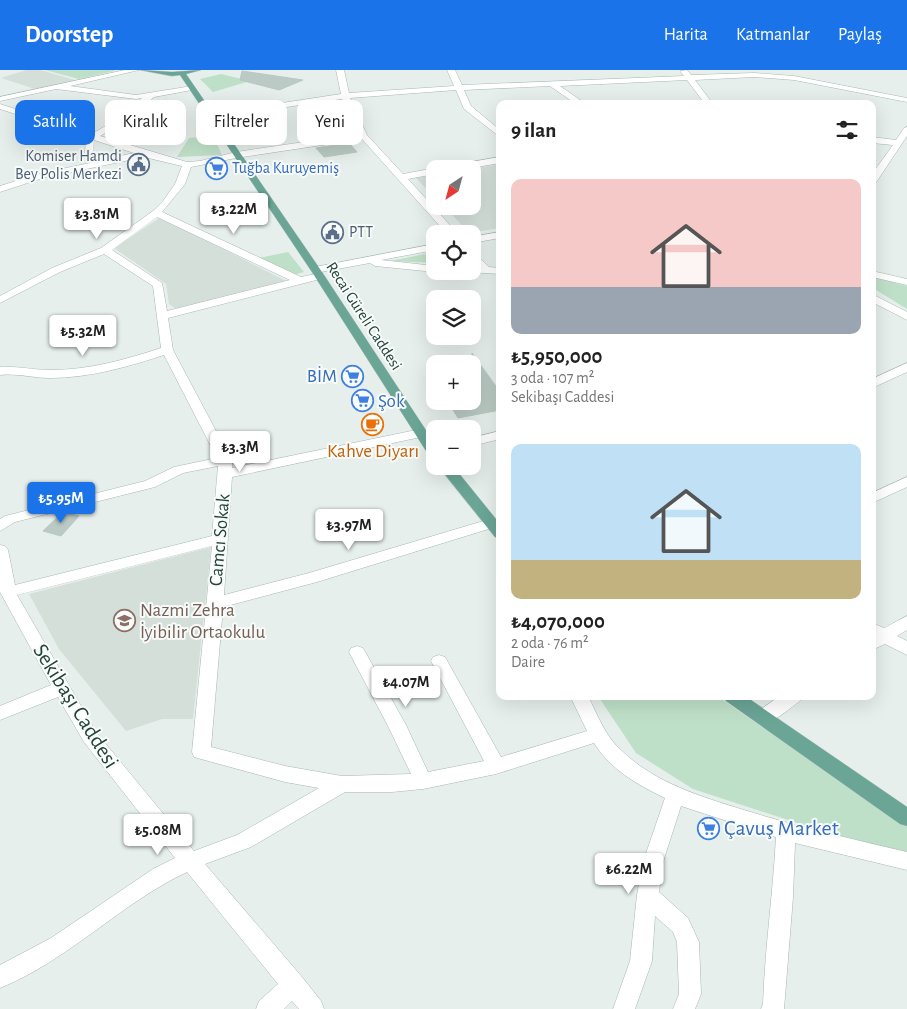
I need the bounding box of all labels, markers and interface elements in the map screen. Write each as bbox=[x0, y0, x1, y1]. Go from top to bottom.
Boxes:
text: Doorstep bbox=[25, 23, 113, 47]
text: Harita bbox=[664, 26, 708, 44]
text: Katmanlar bbox=[736, 26, 810, 44]
text: Paylaş bbox=[838, 26, 882, 44]
chip: Satılık bbox=[15, 100, 95, 145]
chip: Kiralık bbox=[105, 100, 186, 145]
chip: Filtreler bbox=[196, 100, 287, 145]
chip: Yeni bbox=[297, 100, 363, 145]
icon: filters bbox=[833, 116, 861, 144]
text: 9 ilan bbox=[511, 120, 556, 141]
place label: Komiser Hamdi Bey Polis Merkezi bbox=[15, 148, 122, 183]
public building icon: Komiser Hamdi Bey Polis Merkezi bbox=[126, 153, 150, 177]
supermarket icon: Tuğba Kuruyemiş bbox=[204, 156, 228, 180]
place label: Tuğba Kuruyemiş bbox=[232, 160, 339, 177]
north arrow bbox=[426, 160, 481, 215]
map controls bbox=[426, 160, 481, 475]
pin: ₺3.22M bbox=[193, 192, 275, 235]
pin: ₺3.81M bbox=[56, 198, 138, 240]
text: ₺3.22M bbox=[211, 201, 257, 217]
text: ₺3.81M bbox=[75, 206, 119, 222]
icon: home bbox=[641, 211, 731, 301]
public building icon: PTT bbox=[321, 220, 345, 244]
place label: PTT bbox=[349, 224, 373, 240]
button: locate bbox=[426, 225, 481, 280]
street label: Recai Güreli Caddesi bbox=[323, 259, 405, 373]
button: layers bbox=[426, 290, 481, 345]
pin: ₺5.32M bbox=[42, 314, 124, 357]
text: ₺5.32M bbox=[60, 323, 106, 339]
text: ₺5,950,000 bbox=[511, 346, 603, 367]
button: + bbox=[426, 355, 481, 410]
supermarket icon: BİM bbox=[341, 364, 365, 388]
place label: BİM bbox=[307, 366, 337, 386]
text: 3 oda · 107 m² bbox=[511, 370, 594, 386]
supermarket icon: Şok bbox=[350, 389, 374, 413]
text: Sekibaşı Caddesi bbox=[511, 389, 614, 405]
place label: Şok bbox=[378, 392, 405, 411]
cafe icon: Kahve Diyarı bbox=[361, 413, 385, 437]
button: − bbox=[426, 420, 481, 475]
pin: ₺3.3M bbox=[205, 430, 275, 473]
text: ₺3.3M bbox=[221, 439, 259, 455]
place label: Kahve Diyarı bbox=[327, 442, 419, 461]
icon: home bbox=[641, 476, 731, 566]
pin: ₺5.95M bbox=[20, 482, 102, 524]
text: ₺5.95M bbox=[38, 490, 84, 506]
street label: Camcı Sokak bbox=[207, 493, 234, 587]
pin: ₺3.97M bbox=[308, 508, 390, 551]
text: ₺3.97M bbox=[326, 517, 372, 533]
place label: Nazmi Zehra İyibilir Ortaokulu bbox=[140, 601, 266, 642]
school or university icon: Nazmi Zehra İyibilir Ortaokulu bbox=[112, 609, 136, 633]
text: ₺4,070,000 bbox=[511, 611, 605, 632]
text: 2 oda · 76 m² bbox=[511, 635, 589, 651]
street label: Sekibaşı Caddesi bbox=[29, 640, 123, 772]
text: Daire bbox=[511, 654, 545, 670]
pin: ₺4.07M bbox=[365, 666, 447, 708]
text: ₺4.07M bbox=[382, 674, 430, 690]
pin: ₺5.08M bbox=[117, 814, 199, 856]
supermarket icon: Çavuş Market bbox=[696, 816, 720, 840]
place label: Çavuş Market bbox=[724, 817, 839, 839]
text: ₺5.08M bbox=[134, 822, 182, 838]
pin: ₺6.22M bbox=[588, 852, 670, 895]
text: ₺6.22M bbox=[606, 861, 652, 877]

